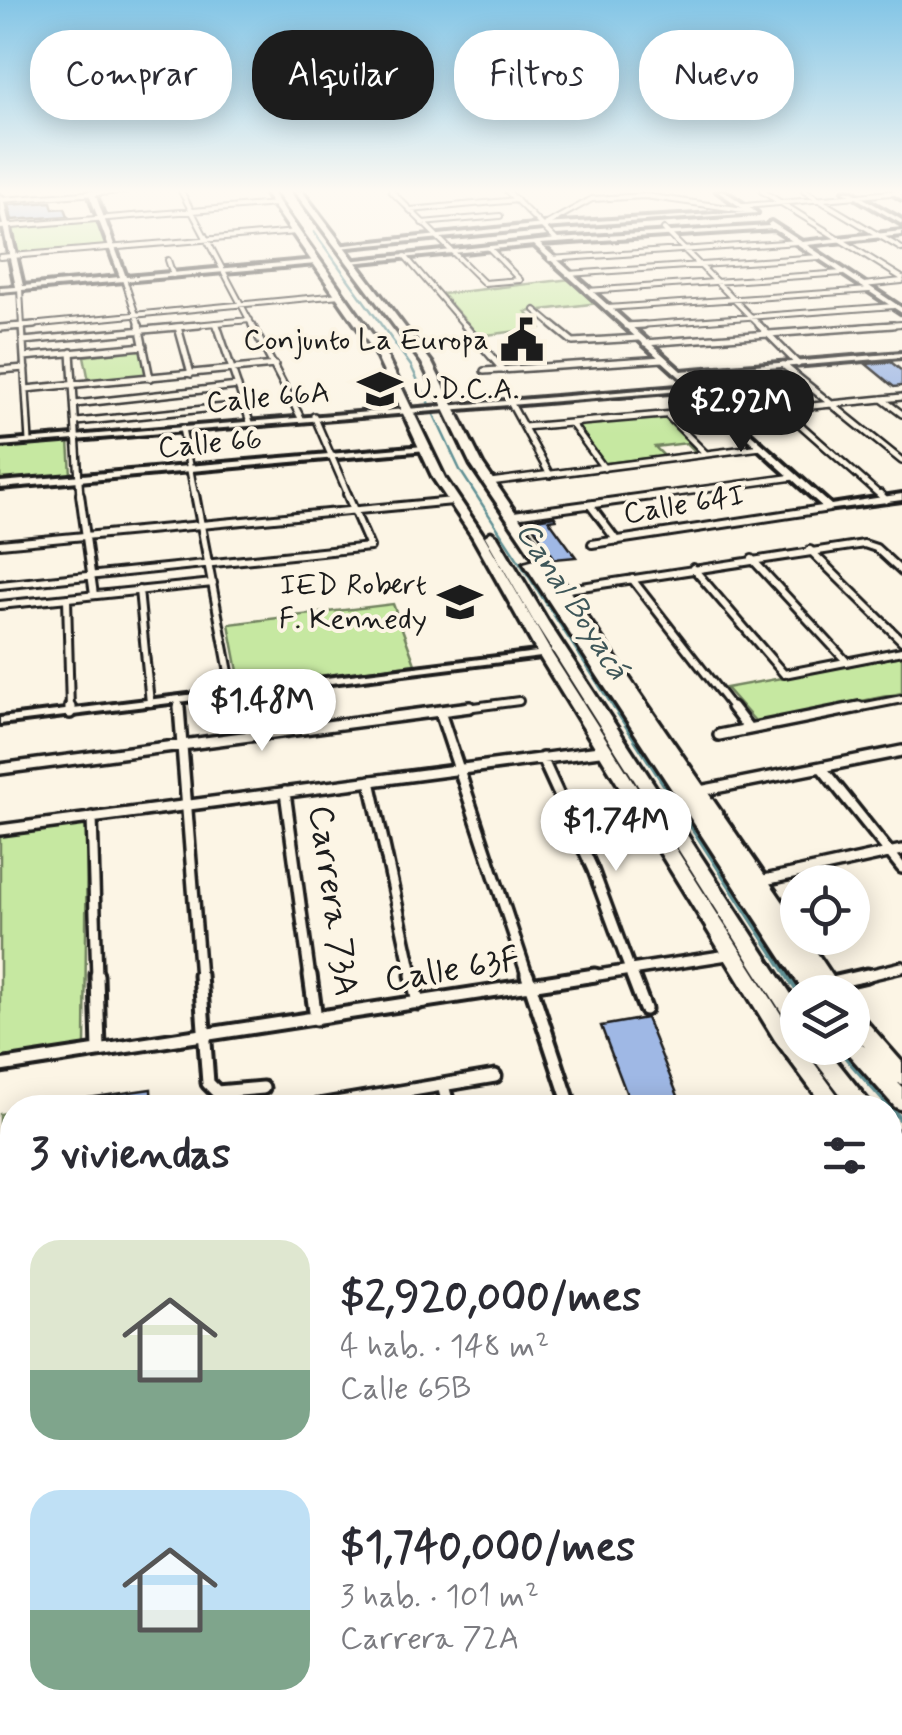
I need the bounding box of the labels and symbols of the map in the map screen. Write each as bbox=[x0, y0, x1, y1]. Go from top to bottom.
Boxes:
public building icon: Conjunto La Europa bbox=[498, 316, 546, 364]
place label: Conjunto La Europa bbox=[243, 321, 489, 360]
school or university icon: U.D.C.A. bbox=[356, 365, 404, 413]
place label: U.D.C.A. bbox=[413, 370, 519, 409]
pin: $2.92M bbox=[660, 370, 822, 455]
street label: Calle 66A bbox=[204, 373, 332, 423]
street label: Calle 66 bbox=[156, 420, 264, 468]
street label: Calle 64I bbox=[621, 476, 747, 534]
water label: Canal Boyacá bbox=[505, 514, 639, 688]
place label: IED Robert F. Kennedy bbox=[279, 566, 427, 639]
school or university icon: IED Robert F. Kennedy bbox=[436, 578, 484, 626]
pin: $1.48M bbox=[181, 669, 343, 754]
pin: $1.74M bbox=[535, 789, 697, 874]
street label: Carrera 73A bbox=[297, 802, 369, 1000]
street label: Calle 63F bbox=[381, 937, 523, 1003]

